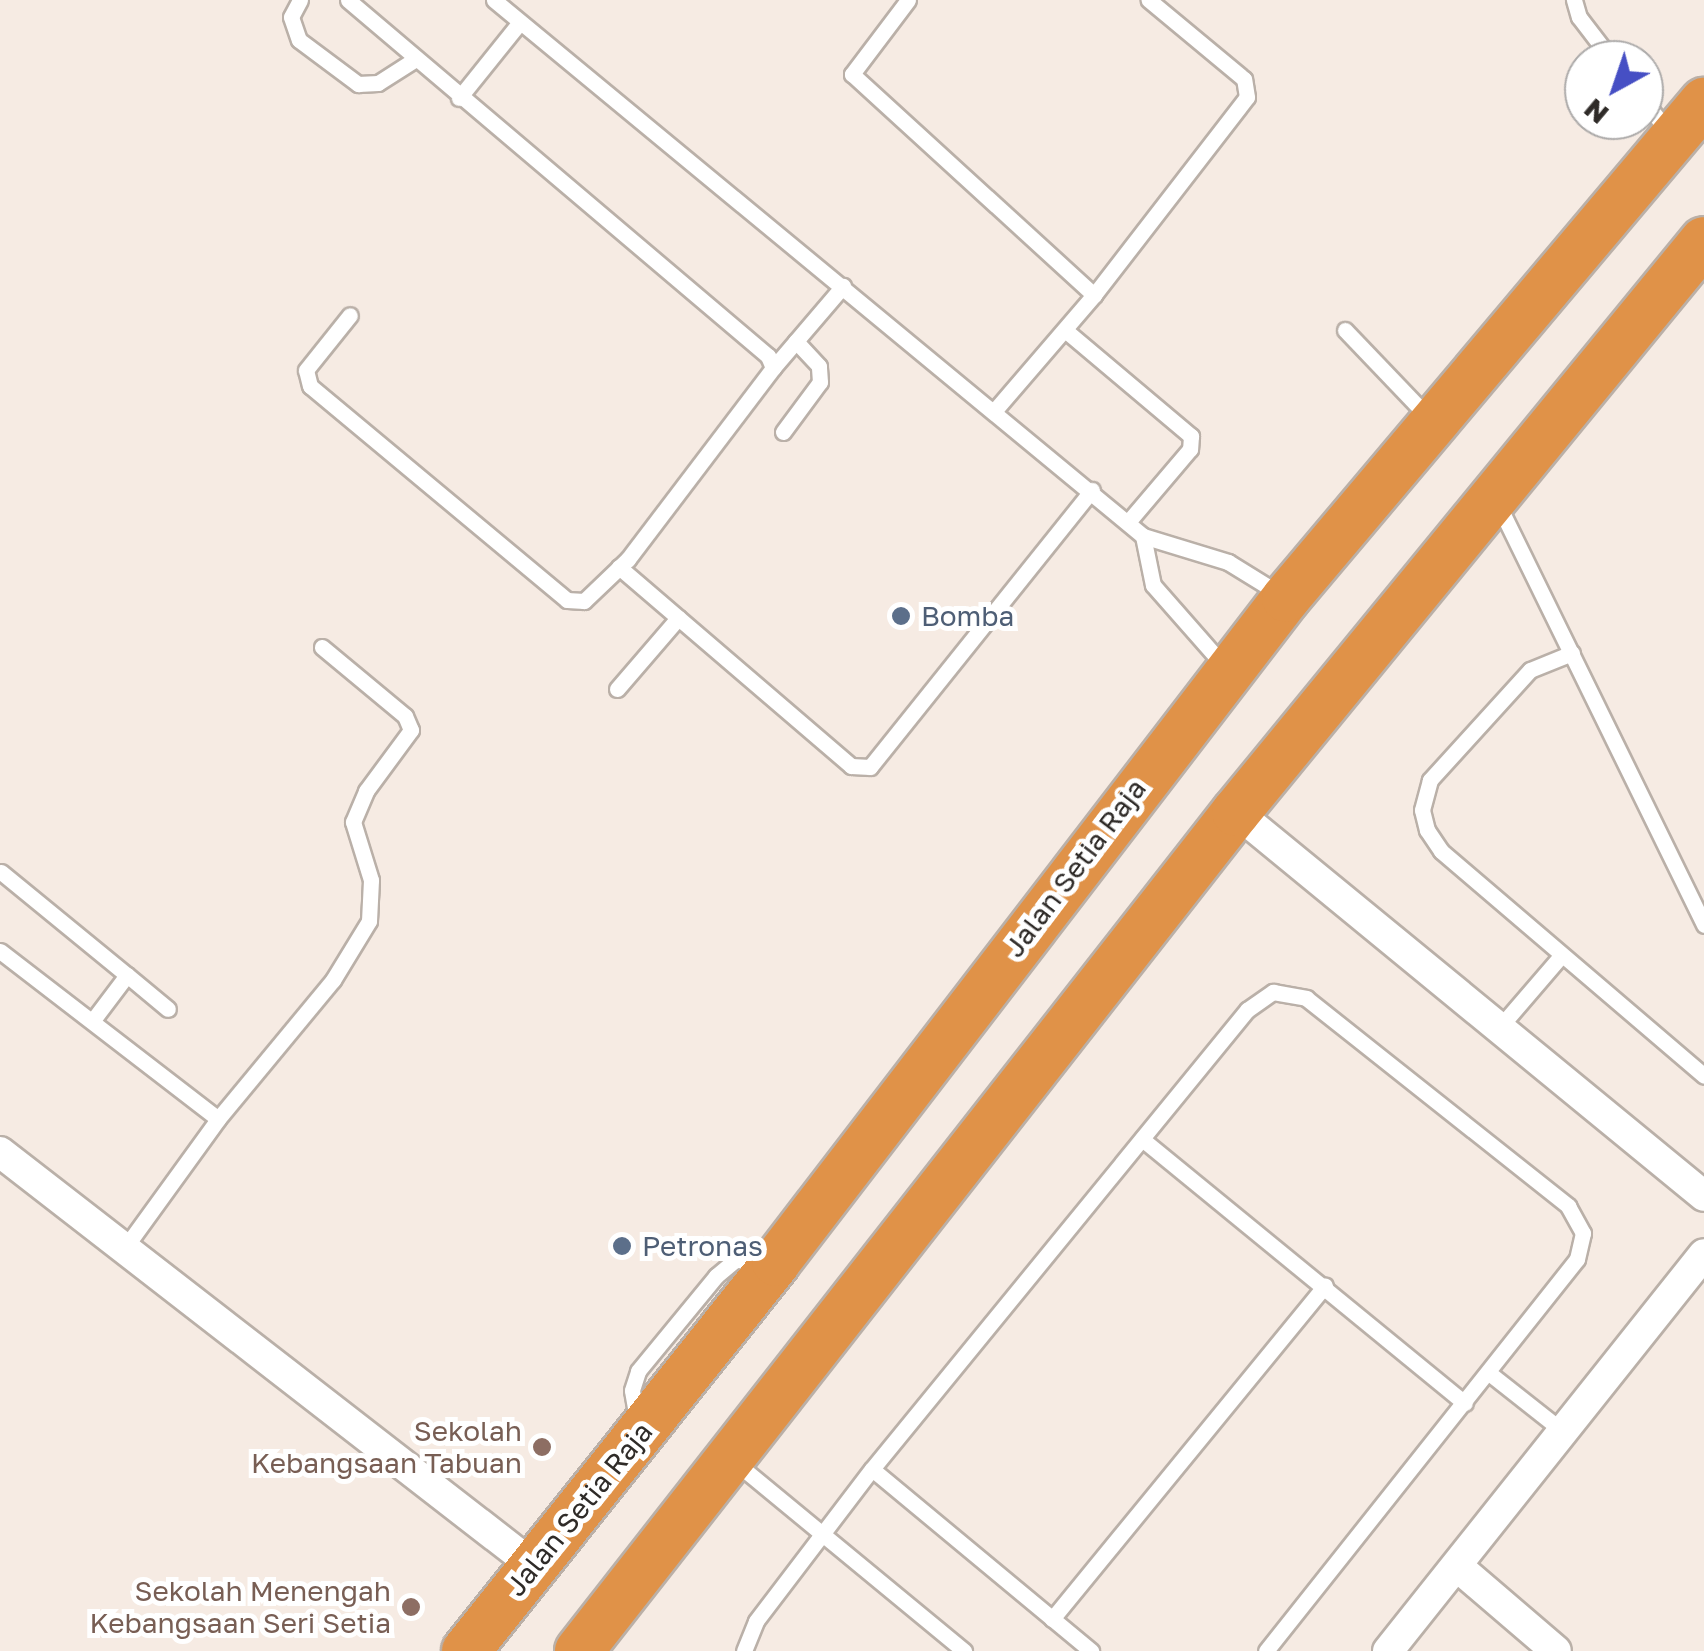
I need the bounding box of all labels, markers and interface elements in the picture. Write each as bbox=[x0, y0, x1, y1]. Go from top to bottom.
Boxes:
north arrow bbox=[1564, 40, 1664, 140]
text: N bbox=[1577, 92, 1614, 131]
place label: Bomba bbox=[921, 599, 1014, 633]
marker: Bomba bbox=[890, 605, 912, 627]
street label: Jalan Setia Raja bbox=[997, 772, 1153, 964]
place label: Petronas bbox=[642, 1229, 763, 1263]
marker: Petronas bbox=[611, 1235, 633, 1257]
place label: Sekolah Kebangsaan Tabuan bbox=[251, 1414, 522, 1480]
street label: Jalan Setia Raja bbox=[499, 1415, 659, 1603]
marker: Sekolah Kebangsaan Tabuan bbox=[531, 1436, 553, 1458]
place label: Sekolah Menengah Kebangsaan Seri Setia bbox=[90, 1574, 391, 1640]
marker: Sekolah Menengah Kebangsaan Seri Setia bbox=[400, 1596, 422, 1618]

